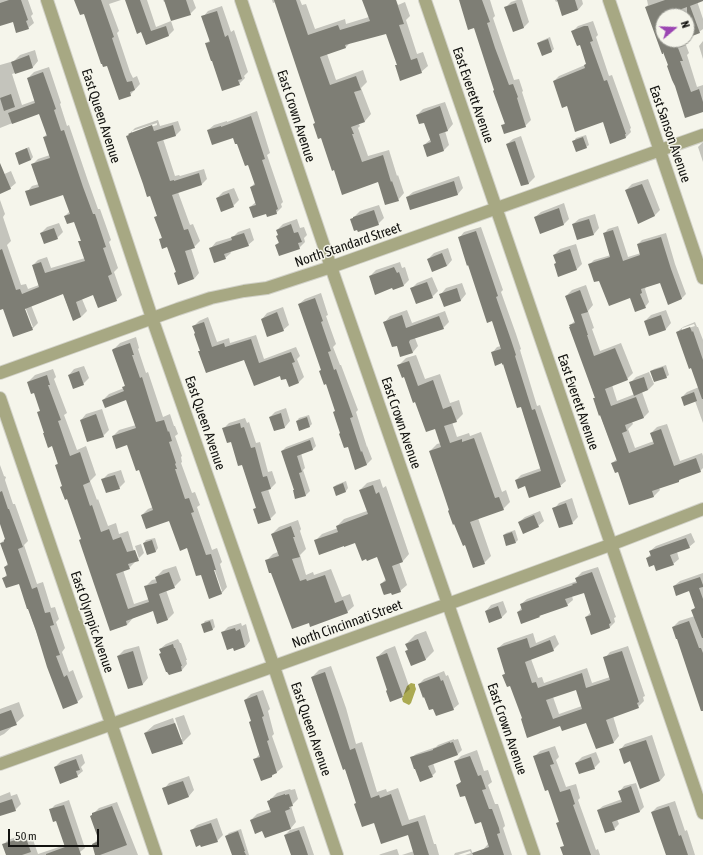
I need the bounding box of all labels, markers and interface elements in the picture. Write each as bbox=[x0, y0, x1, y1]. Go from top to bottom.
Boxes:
north arrow bbox=[655, 8, 695, 48]
text: N bbox=[679, 19, 692, 29]
street label: East Everett Avenue bbox=[449, 45, 497, 145]
street label: East Queen Avenue bbox=[78, 67, 124, 165]
street label: East Crown Avenue bbox=[273, 68, 319, 164]
street label: East Sanson Avenue bbox=[646, 83, 694, 185]
street label: North Standard Street bbox=[293, 219, 403, 271]
street label: East Everett Avenue bbox=[554, 352, 602, 452]
street label: East Queen Avenue bbox=[181, 374, 229, 472]
street label: East Crown Avenue bbox=[377, 375, 425, 471]
street label: East Olympic Avenue bbox=[67, 569, 117, 675]
street label: North Cincinnati Street bbox=[290, 596, 404, 652]
street label: East Queen Avenue bbox=[287, 680, 335, 778]
street label: East Crown Avenue bbox=[483, 681, 531, 777]
scale bar bbox=[10, 821, 101, 847]
text: 50 m bbox=[15, 829, 37, 843]

